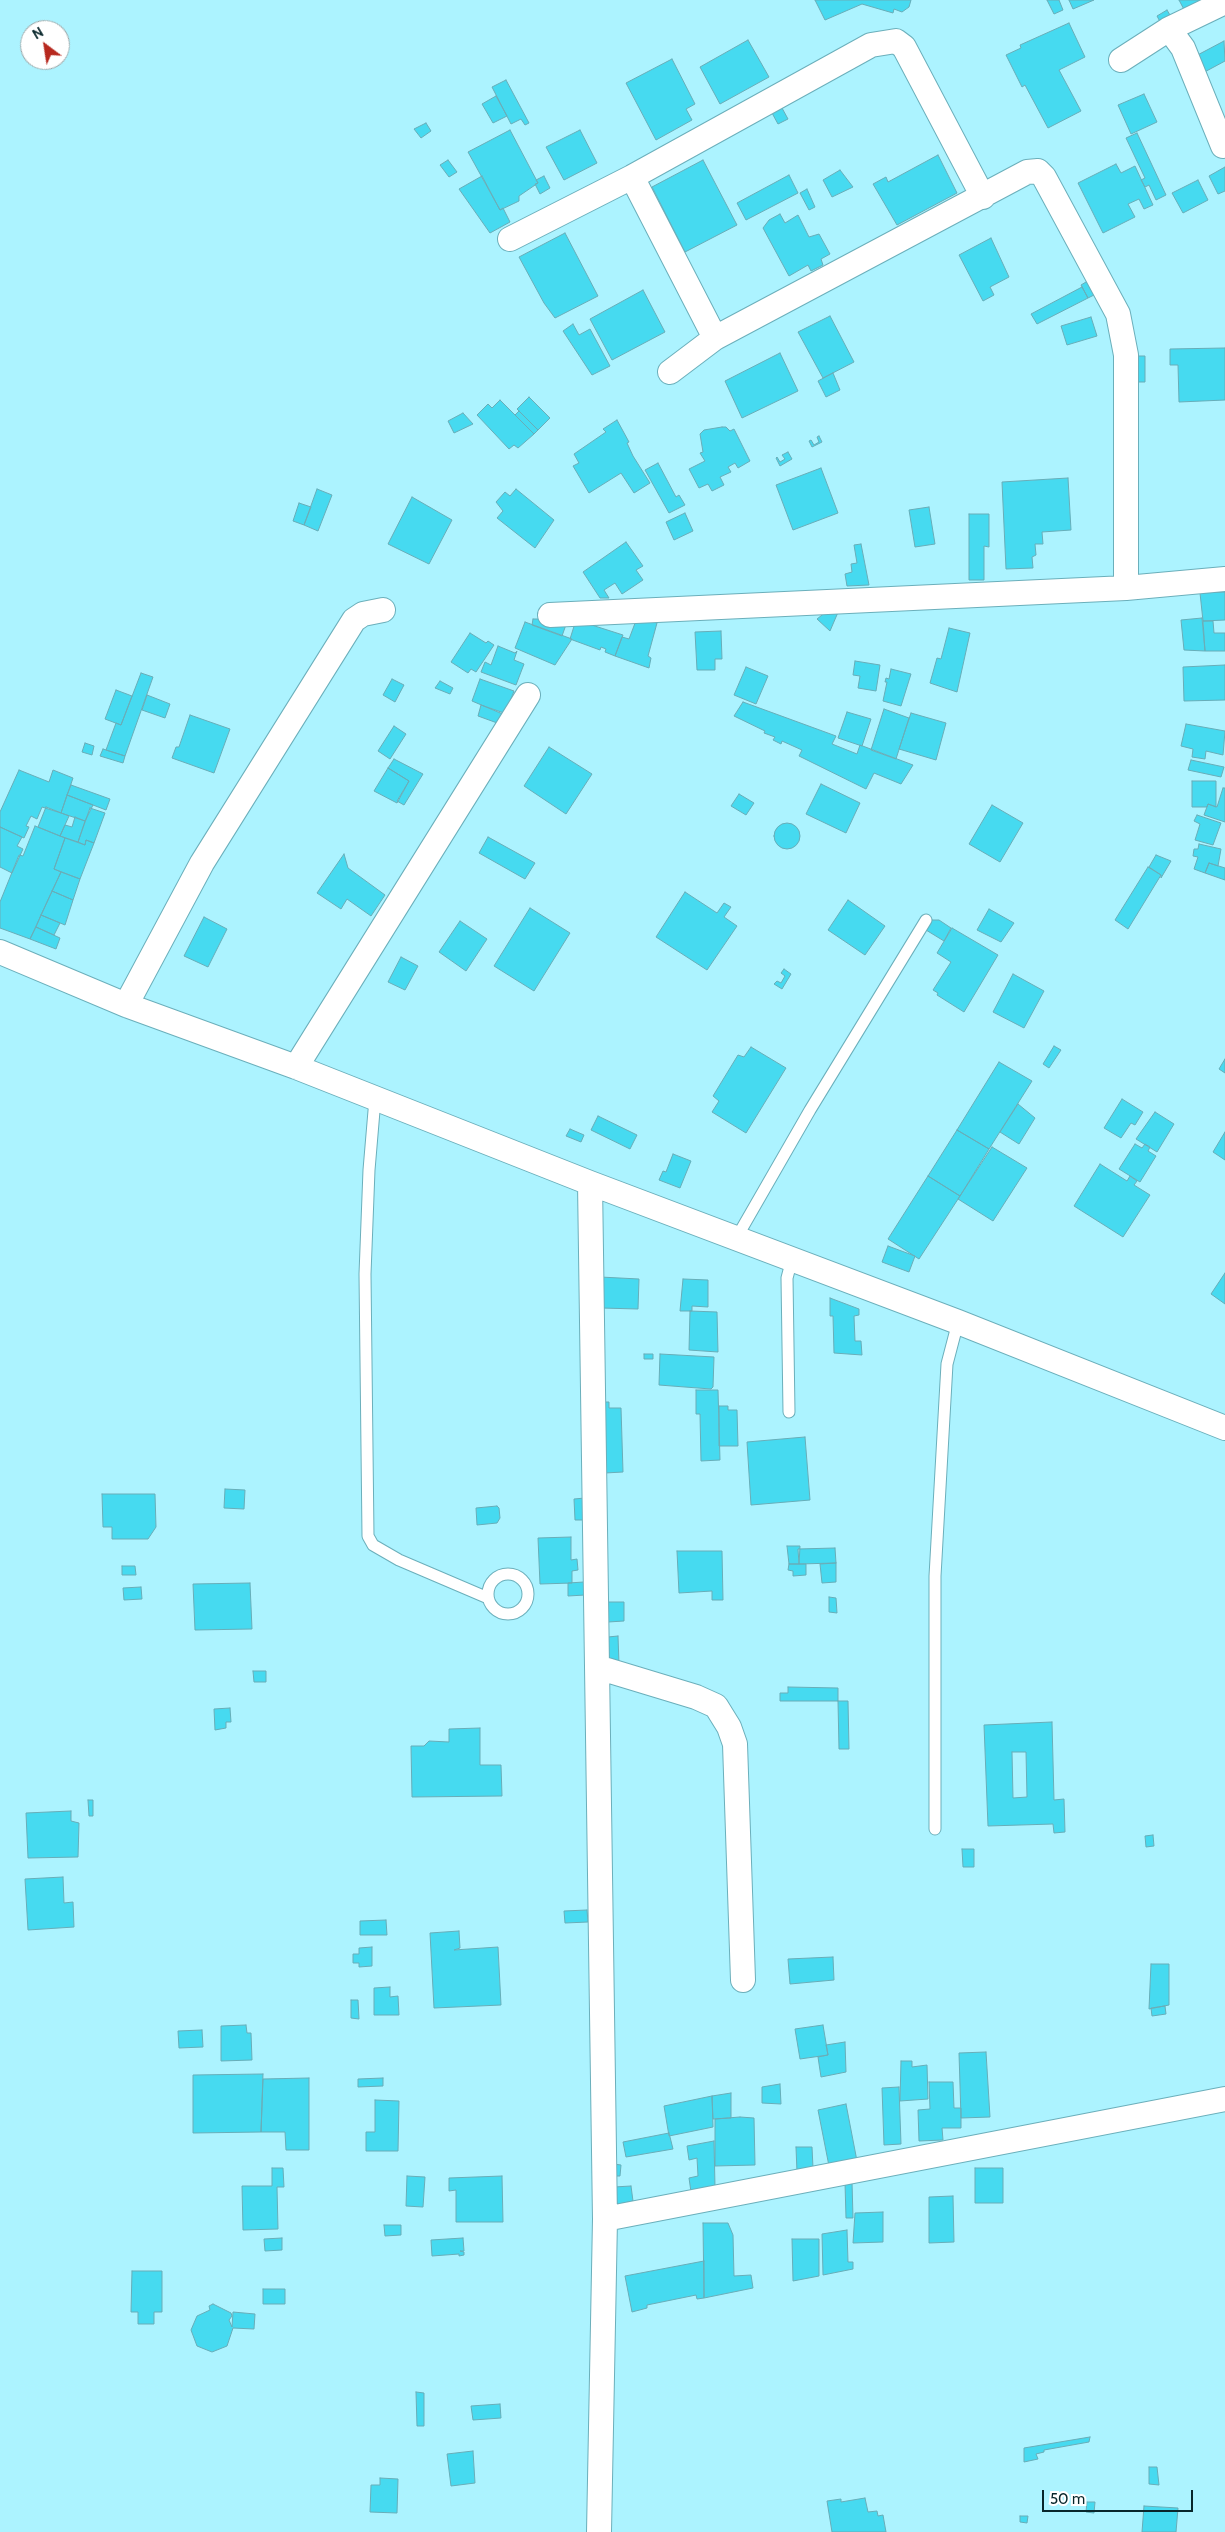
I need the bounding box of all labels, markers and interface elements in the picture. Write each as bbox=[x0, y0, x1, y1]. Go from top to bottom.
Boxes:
north arrow bbox=[20, 20, 70, 70]
text: N bbox=[29, 23, 47, 43]
scale bar bbox=[1045, 2480, 1196, 2512]
text: 50 m bbox=[1050, 2490, 1085, 2508]

